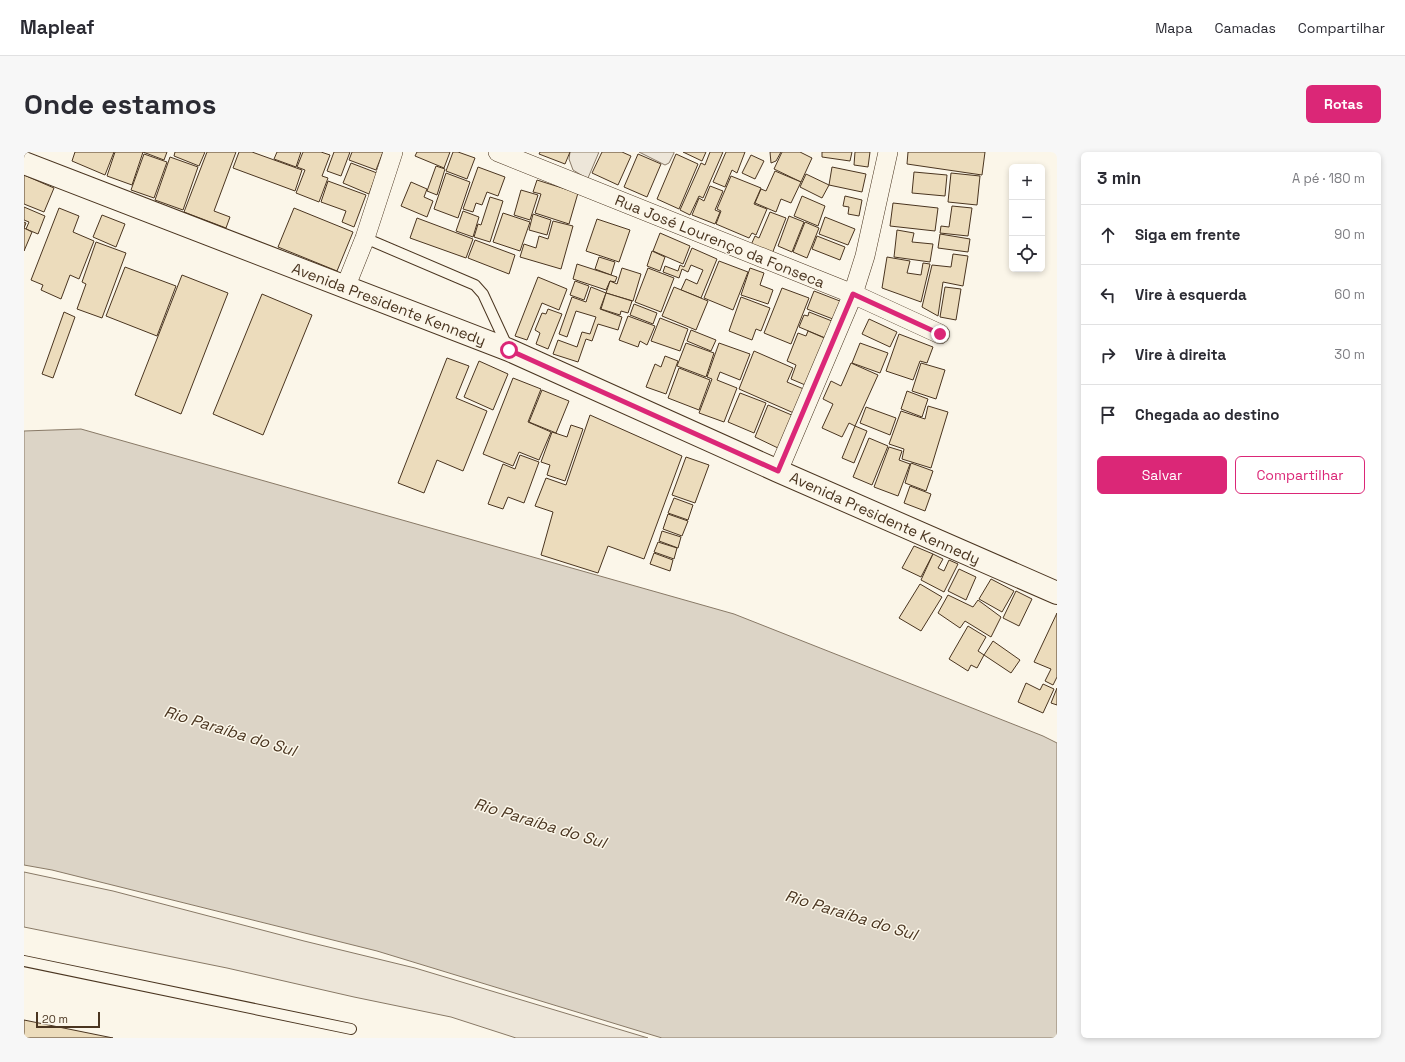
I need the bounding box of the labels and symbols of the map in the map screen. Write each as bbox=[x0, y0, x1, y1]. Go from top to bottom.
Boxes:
street label: Rua José Lourenço da Fonseca bbox=[612, 190, 828, 292]
street label: Avenida Presidente Kennedy bbox=[289, 258, 489, 350]
route end bbox=[931, 325, 949, 343]
route start bbox=[500, 341, 518, 359]
street label: Avenida Presidente Kennedy bbox=[787, 467, 983, 569]
water label: Rio Paraíba do Sul bbox=[161, 701, 301, 762]
water label: Rio Paraíba do Sul bbox=[471, 793, 611, 854]
water label: Rio Paraíba do Sul bbox=[782, 885, 922, 946]
scale bar bbox=[36, 1010, 100, 1029]

